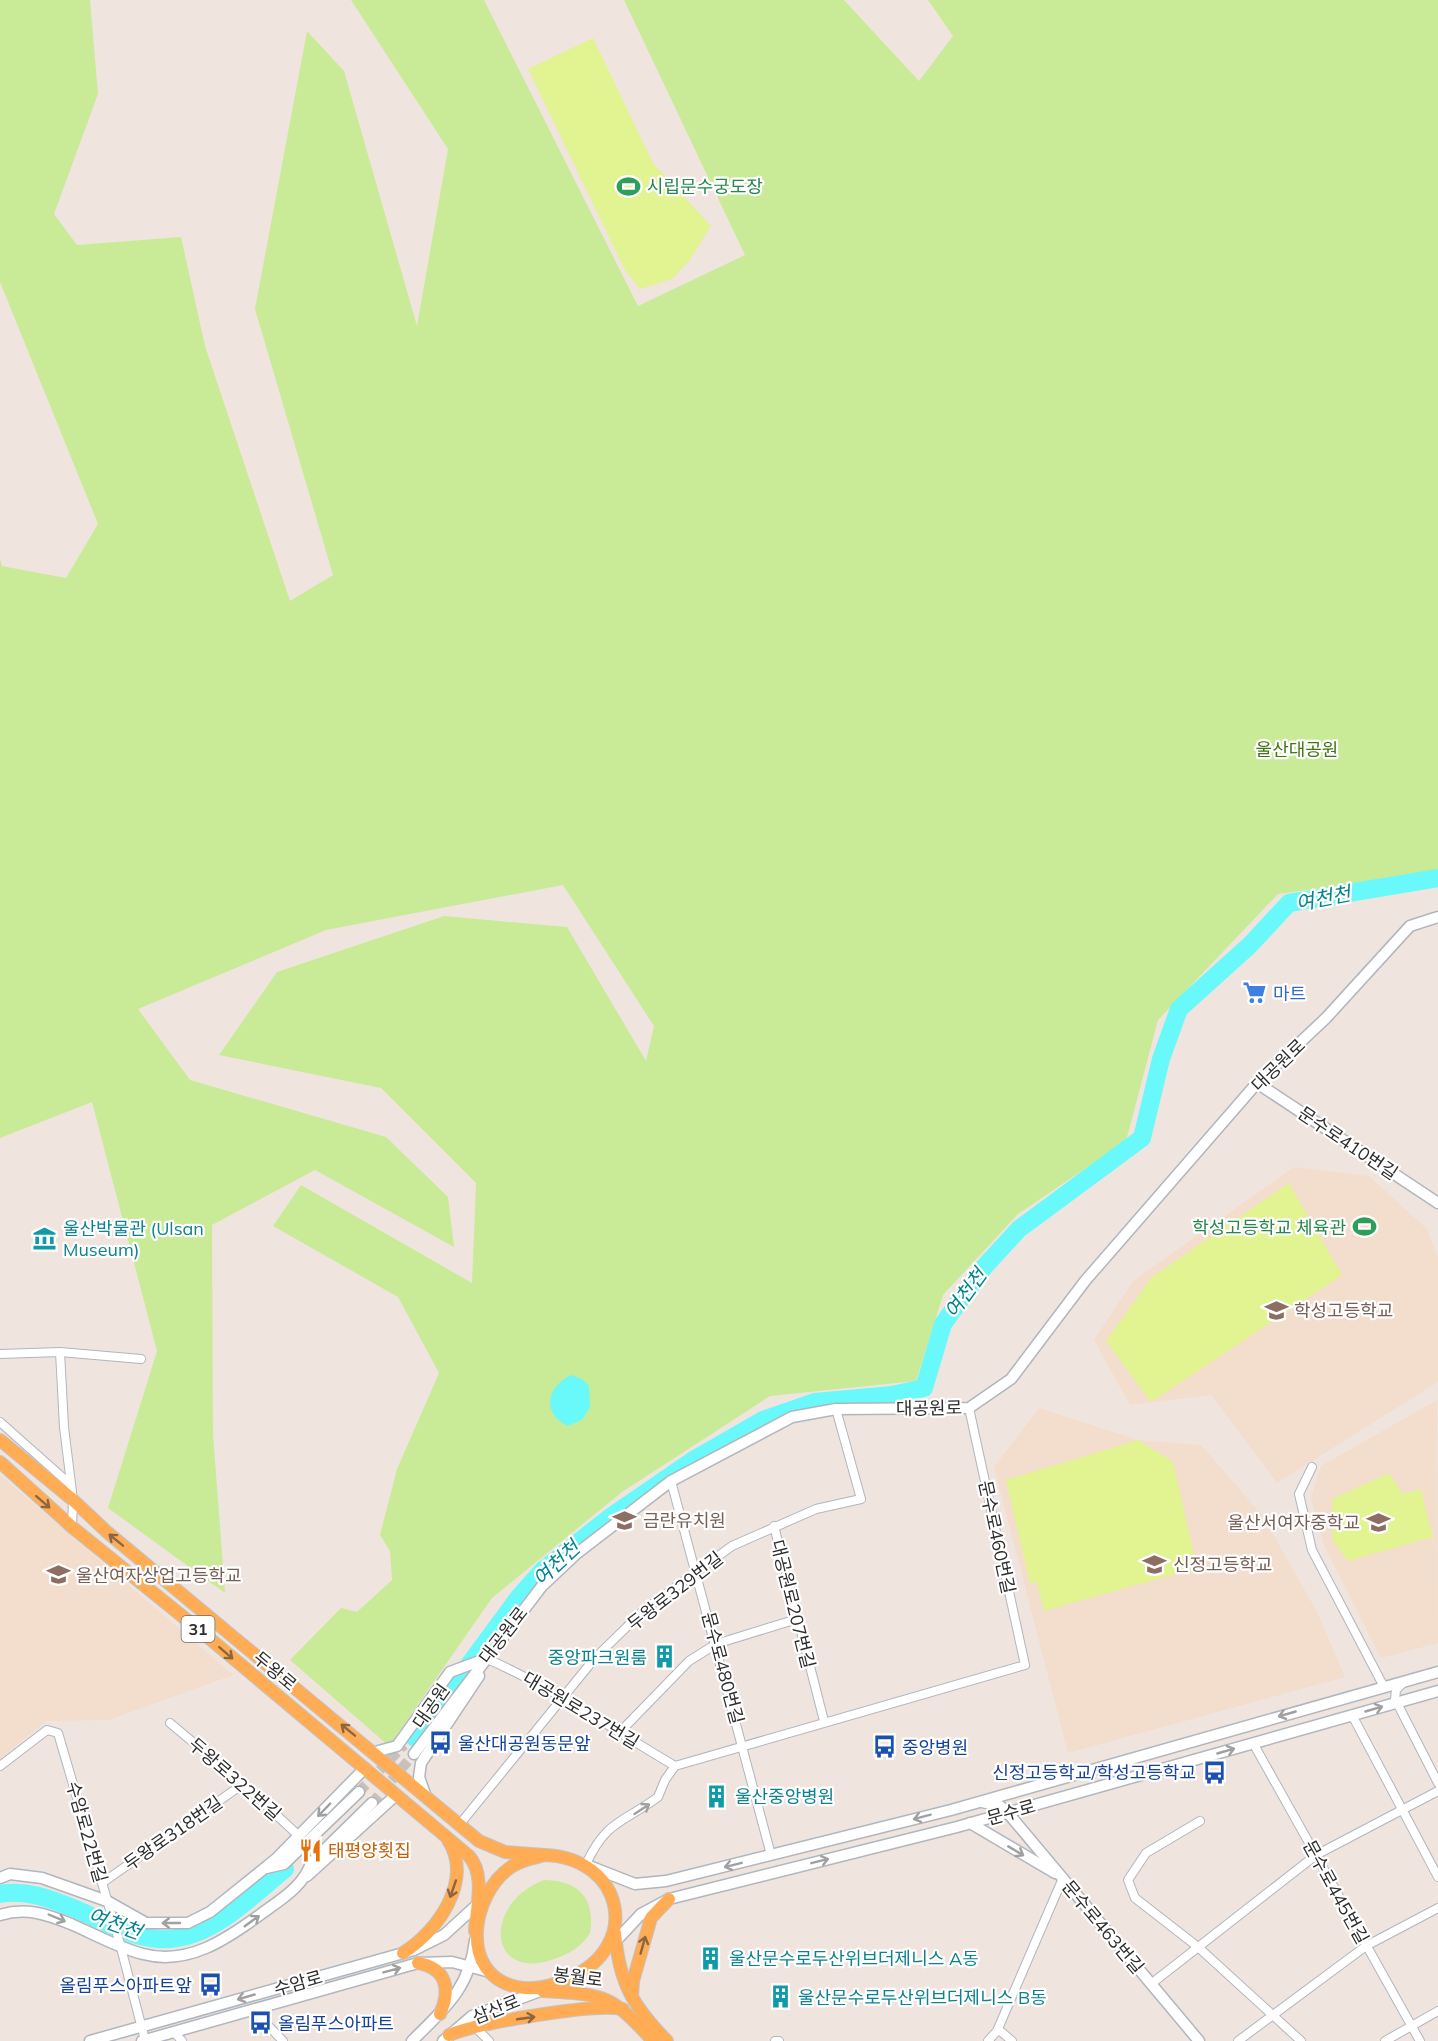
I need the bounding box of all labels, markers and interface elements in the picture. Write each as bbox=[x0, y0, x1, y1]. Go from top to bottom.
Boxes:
sports icon: 시립문수궁도장 bbox=[616, 173, 642, 199]
place label: 시립문수궁도장 bbox=[647, 175, 763, 198]
park label: 울산대공원 bbox=[1256, 738, 1338, 761]
water label: 여천천 bbox=[1294, 880, 1355, 916]
supermarket icon: 마트 bbox=[1242, 980, 1268, 1006]
place label: 마트 bbox=[1273, 982, 1306, 1005]
street label: 대공원로 bbox=[1246, 1034, 1310, 1096]
street label: 문수로410번길 bbox=[1294, 1101, 1402, 1185]
sports icon: 학성고등학교 체육관 bbox=[1351, 1214, 1377, 1240]
place label: 학성고등학교 체육관 bbox=[1192, 1216, 1346, 1239]
place label: 울산박물관 (Ulsan Museum) bbox=[63, 1217, 204, 1261]
museum icon: 울산박물관 (Ulsan Museum) bbox=[32, 1225, 58, 1251]
water label: 여천천 bbox=[939, 1261, 993, 1323]
school or university icon: 학성고등학교 bbox=[1263, 1297, 1289, 1323]
place label: 학성고등학교 bbox=[1294, 1299, 1393, 1322]
street label: 대공원로 bbox=[896, 1396, 962, 1420]
street label: 문수로460번길 bbox=[974, 1478, 1020, 1596]
one-way arrow bbox=[35, 1495, 50, 1509]
school or university icon: 금란유치원 bbox=[612, 1507, 638, 1533]
place label: 금란유치원 bbox=[643, 1509, 726, 1532]
school or university icon: 울산서여자중학교 bbox=[1365, 1509, 1391, 1535]
place label: 울산서여자중학교 bbox=[1228, 1511, 1360, 1534]
one-way arrow bbox=[108, 1533, 124, 1546]
water label: 여천천 bbox=[527, 1533, 587, 1591]
street label: 대공원로207번길 bbox=[766, 1537, 820, 1671]
street label: 두왕로329번길 bbox=[623, 1546, 727, 1636]
school or university icon: 신정고등학교 bbox=[1142, 1551, 1168, 1577]
place label: 신정고등학교 bbox=[1173, 1553, 1272, 1576]
school or university icon: 울산여자상업고등학교 bbox=[45, 1562, 71, 1588]
place label: 울산여자상업고등학교 bbox=[76, 1564, 242, 1587]
street label: 대공원로 bbox=[474, 1602, 532, 1668]
street label: 문수로480번길 bbox=[697, 1609, 749, 1727]
road number: 31 bbox=[182, 1616, 214, 1642]
building icon: 중앙파크원룸 bbox=[652, 1644, 678, 1670]
one-way arrow bbox=[218, 1646, 234, 1659]
street label: 두왕로 bbox=[249, 1646, 301, 1696]
place label: 중앙파크원룸 bbox=[548, 1646, 647, 1669]
street label: 대공원로237번길 bbox=[519, 1666, 643, 1754]
street label: 대공원 bbox=[407, 1679, 455, 1733]
one-way arrow bbox=[1364, 1703, 1383, 1714]
one-way arrow bbox=[1278, 1709, 1297, 1720]
one-way arrow bbox=[341, 1723, 356, 1737]
bus stop icon: 울산대공원동문앞 bbox=[427, 1730, 453, 1756]
place label: 울산대공원동문앞 bbox=[458, 1732, 590, 1755]
street label: 두왕로322번길 bbox=[184, 1733, 286, 1825]
bus stop icon: 중앙병원 bbox=[871, 1734, 897, 1760]
place label: 중앙병원 bbox=[902, 1736, 968, 1759]
one-way arrow bbox=[1216, 1745, 1235, 1756]
bus stop icon: 신정고등학교/학성고등학교 bbox=[1201, 1759, 1227, 1785]
place label: 신정고등학교/학성고등학교 bbox=[992, 1761, 1196, 1784]
street label: 수암로22번길 bbox=[62, 1779, 112, 1885]
building icon: 울산중앙병원 bbox=[704, 1783, 730, 1809]
place label: 울산중앙병원 bbox=[735, 1785, 834, 1808]
street label: 두왕로318번길 bbox=[119, 1791, 227, 1875]
street label: 문수로 bbox=[984, 1794, 1038, 1830]
one-way arrow bbox=[317, 1802, 331, 1817]
one-way arrow bbox=[633, 1802, 650, 1815]
one-way arrow bbox=[913, 1812, 932, 1824]
street label: 문수로445번길 bbox=[1298, 1836, 1374, 1948]
restaurant icon: 태평양횟집 bbox=[297, 1837, 323, 1863]
place label: 태평양횟집 bbox=[328, 1839, 411, 1862]
one-way arrow bbox=[1007, 1845, 1024, 1857]
one-way arrow bbox=[810, 1855, 829, 1867]
one-way arrow bbox=[724, 1859, 743, 1871]
street label: 문수로463번길 bbox=[1057, 1875, 1149, 1979]
one-way arrow bbox=[447, 1879, 458, 1898]
water label: 여천천 bbox=[85, 1902, 148, 1945]
one-way arrow bbox=[47, 1913, 65, 1924]
one-way arrow bbox=[243, 1915, 259, 1927]
one-way arrow bbox=[161, 1917, 181, 1929]
one-way arrow bbox=[638, 1936, 649, 1955]
building icon: 울산문수로두산위브더제니스 A동 bbox=[698, 1945, 724, 1971]
place label: 울산문수로두산위브더제니스 A동 bbox=[729, 1947, 979, 1970]
street label: 봉월로 bbox=[552, 1963, 604, 1991]
one-way arrow bbox=[382, 1964, 401, 1976]
street label: 수암로 bbox=[271, 1965, 325, 2001]
bus stop icon: 올림푸스아파트앞 bbox=[197, 1972, 223, 1998]
place label: 올림푸스아파트앞 bbox=[60, 1974, 192, 1997]
building icon: 울산문수로두산위브더제니스 B동 bbox=[767, 1984, 793, 2010]
place label: 울산문수로두산위브더제니스 B동 bbox=[798, 1986, 1047, 2009]
street label: 삼산로 bbox=[469, 1989, 523, 2029]
one-way arrow bbox=[237, 1992, 256, 2004]
bus stop icon: 올림푸스아파트 bbox=[247, 2010, 273, 2036]
place label: 올림푸스아파트 bbox=[278, 2012, 394, 2035]
one-way arrow bbox=[516, 2013, 536, 2024]

